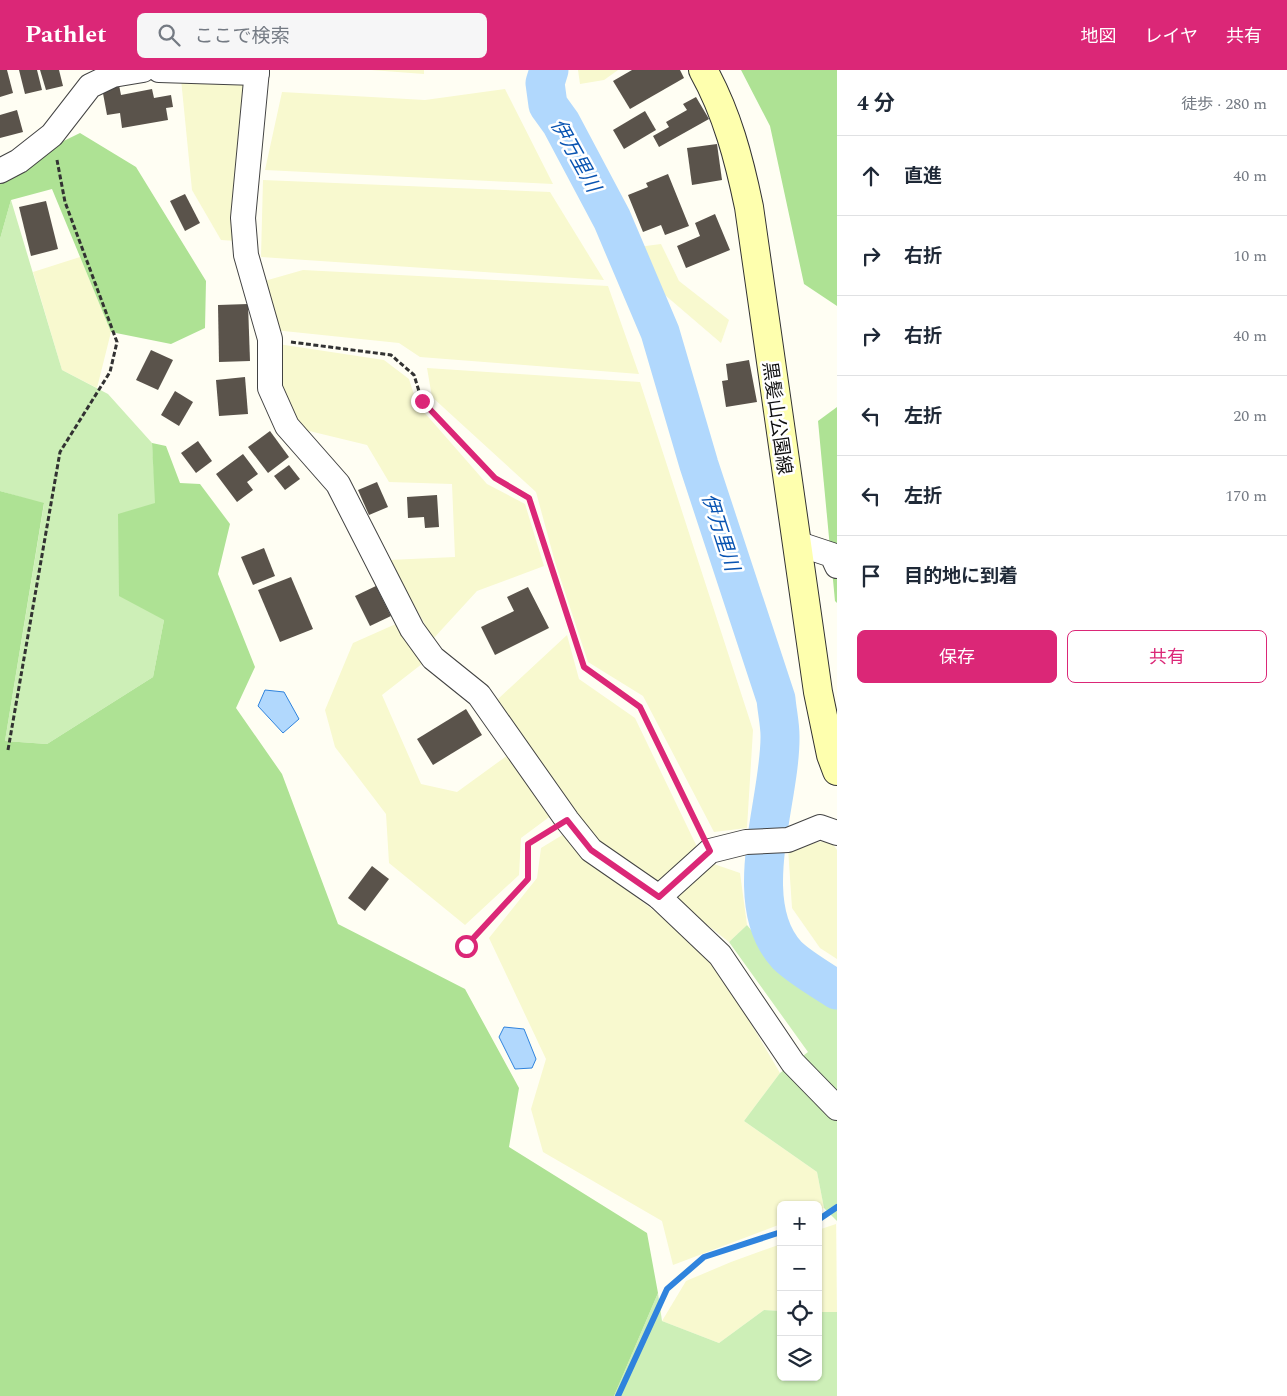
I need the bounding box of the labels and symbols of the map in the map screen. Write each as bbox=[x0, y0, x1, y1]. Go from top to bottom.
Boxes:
water label: 伊万里川 bbox=[543, 113, 609, 199]
street label: 黒髪山公園線 bbox=[754, 360, 799, 477]
route end bbox=[411, 390, 434, 413]
water label: 伊万里川 bbox=[693, 490, 747, 577]
route start bbox=[455, 935, 478, 958]

